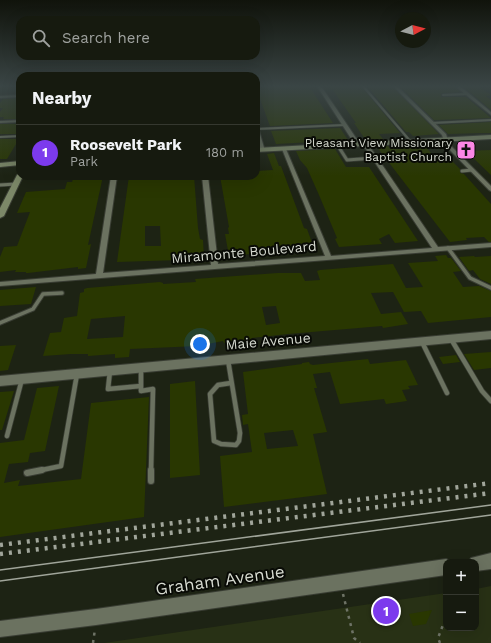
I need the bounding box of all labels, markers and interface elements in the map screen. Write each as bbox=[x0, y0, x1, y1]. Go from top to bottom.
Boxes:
north arrow bbox=[395, 12, 431, 48]
search box bbox=[16, 16, 260, 60]
icon: search bbox=[30, 27, 52, 49]
text: Search here bbox=[62, 29, 150, 47]
text: Nearby bbox=[32, 88, 91, 108]
text: Roosevelt Park bbox=[70, 136, 182, 154]
place label: Pleasant View Missionary Baptist Church bbox=[305, 136, 453, 164]
church icon: Pleasant View Missionary Baptist Church bbox=[455, 139, 477, 161]
text: 1 bbox=[42, 145, 48, 160]
text: 180 m bbox=[206, 145, 244, 160]
text: Park bbox=[70, 154, 98, 169]
street label: Miramonte Boulevard bbox=[171, 238, 317, 266]
street label: Maie Avenue bbox=[225, 329, 311, 353]
your location bbox=[190, 334, 210, 354]
map controls bbox=[443, 559, 479, 631]
button: + bbox=[443, 559, 479, 595]
street label: Graham Avenue bbox=[154, 561, 286, 599]
button: − bbox=[443, 595, 479, 631]
pin: 1 bbox=[373, 596, 399, 626]

